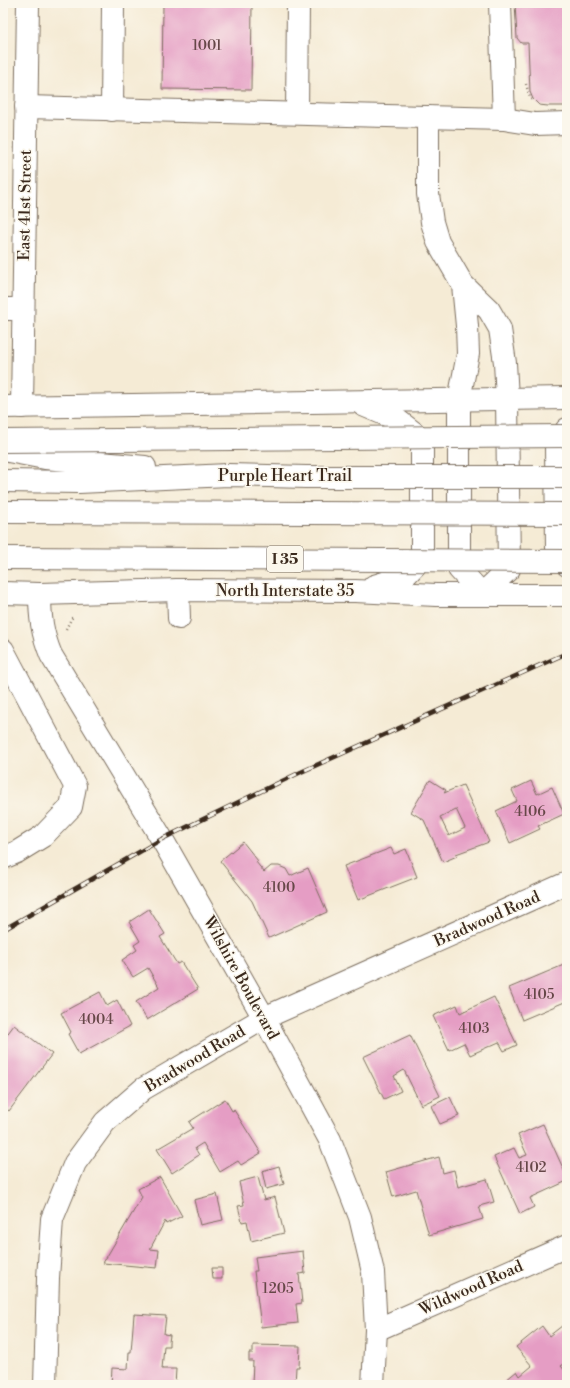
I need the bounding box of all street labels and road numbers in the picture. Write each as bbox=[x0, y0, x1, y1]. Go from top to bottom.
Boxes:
street label: East 41st Street bbox=[14, 149, 36, 261]
street label: Purple Heart Trail bbox=[218, 466, 352, 486]
road number: I 35 bbox=[267, 546, 303, 572]
street label: North Interstate 35 bbox=[216, 581, 354, 601]
street label: Bradwood Road bbox=[430, 887, 543, 952]
street label: Wilshire Boulevard bbox=[198, 912, 283, 1043]
street label: Bradwood Road bbox=[140, 1021, 249, 1097]
street label: Wildwood Road bbox=[415, 1256, 526, 1320]

